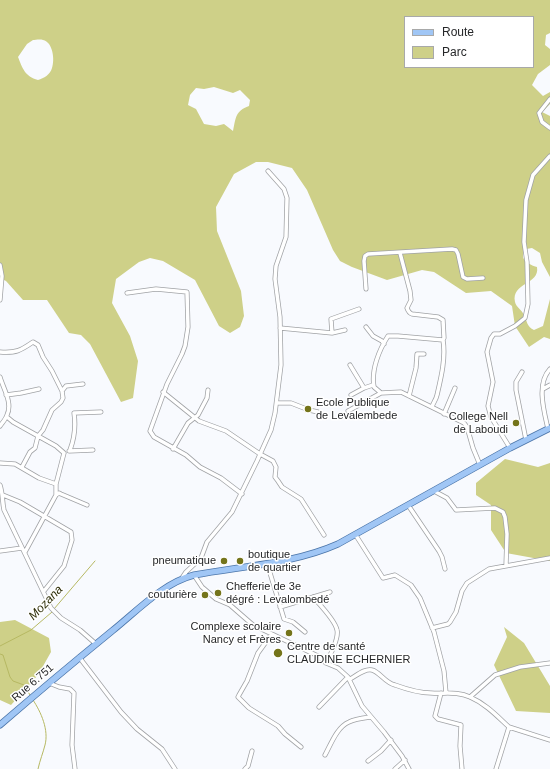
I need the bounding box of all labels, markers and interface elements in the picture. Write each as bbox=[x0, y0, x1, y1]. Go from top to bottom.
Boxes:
legend bbox=[404, 16, 534, 68]
text: Route bbox=[442, 25, 474, 39]
text: Parc bbox=[442, 45, 467, 59]
place label: Ecole Publique de Levalembede bbox=[316, 396, 397, 422]
marker: Ecole Publique de Levalembede bbox=[303, 404, 313, 414]
place label: College Nell de Laboudi bbox=[449, 410, 508, 436]
marker: College Nell de Laboudi bbox=[511, 418, 521, 428]
place label: boutique de quartier bbox=[248, 548, 301, 574]
place label: pneumatique bbox=[152, 554, 216, 568]
marker: pneumatique bbox=[219, 556, 229, 566]
marker: boutique de quartier bbox=[235, 556, 245, 566]
place label: Chefferie de 3e dégré : Levalombedé bbox=[226, 580, 329, 606]
water label: Mozana bbox=[26, 583, 66, 623]
place label: couturière bbox=[148, 588, 197, 602]
marker: Chefferie de 3e dégré : Levalombedé bbox=[213, 588, 223, 598]
marker: couturière bbox=[200, 590, 210, 600]
place label: Complexe scolaire Nancy et Frères bbox=[191, 620, 281, 646]
marker: Complexe scolaire Nancy et Frères bbox=[284, 628, 294, 638]
place label: Centre de santé CLAUDINE ECHERNIER bbox=[287, 640, 410, 666]
marker: Centre de santé CLAUDINE ECHERNIER bbox=[272, 647, 284, 659]
street label: Rue 6.751 bbox=[10, 661, 56, 705]

